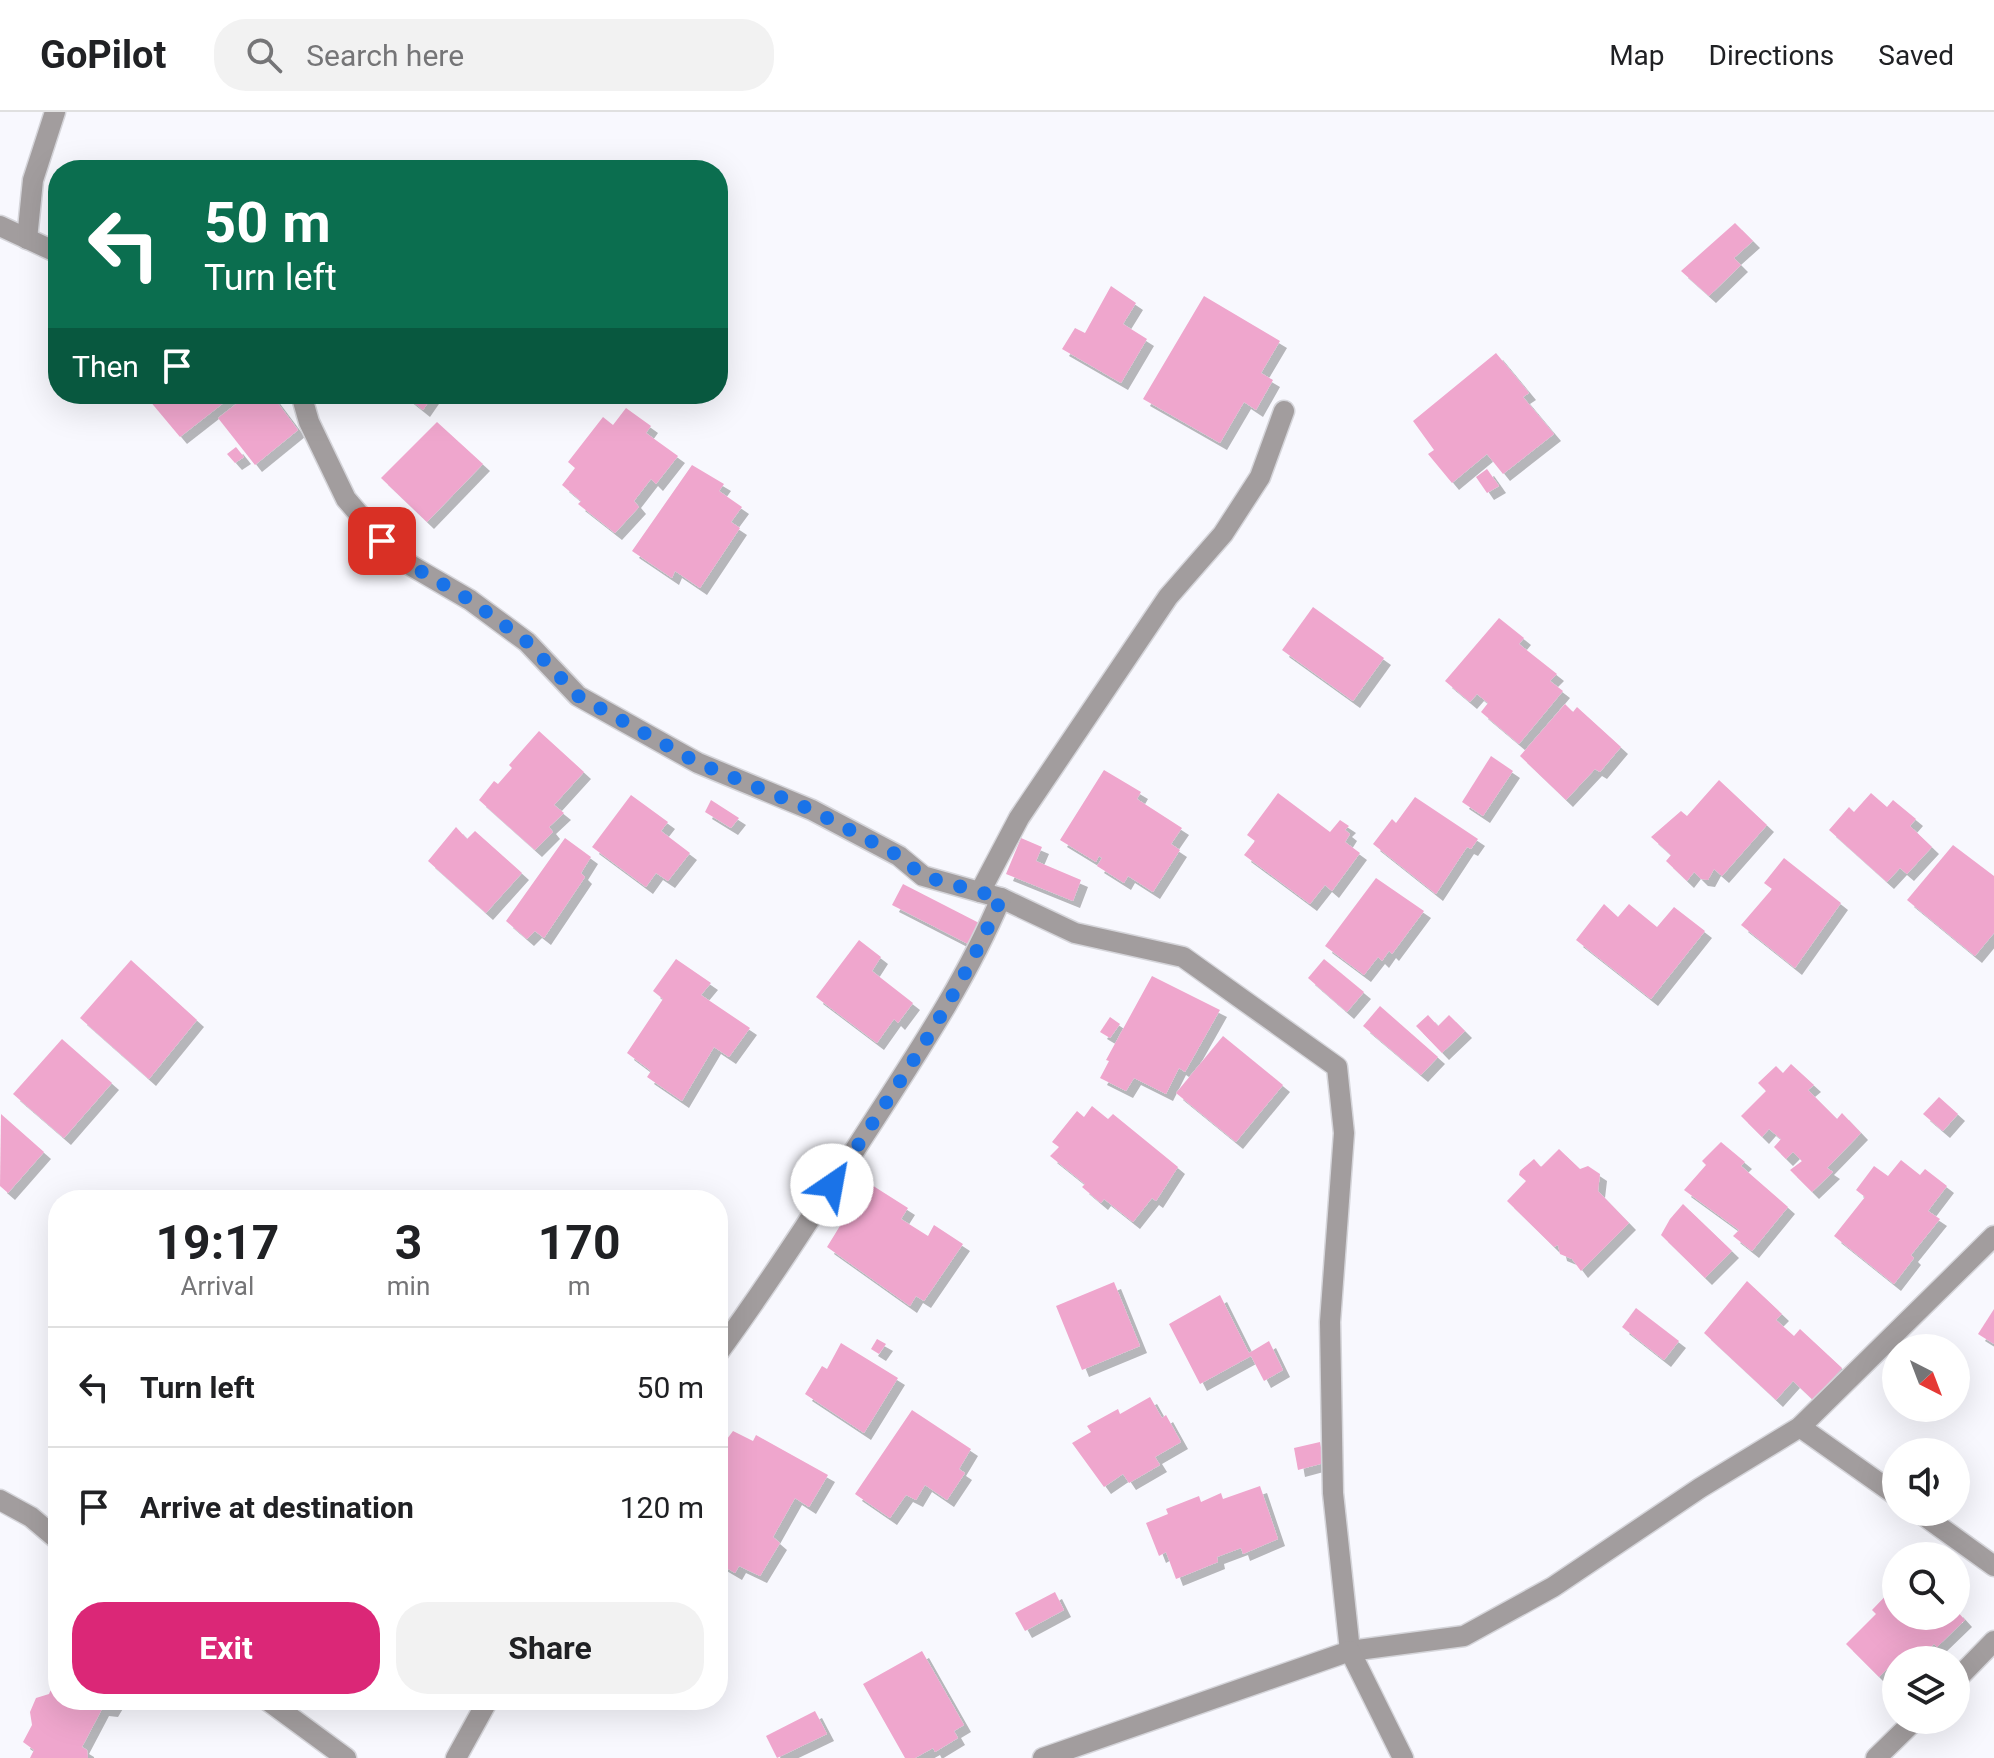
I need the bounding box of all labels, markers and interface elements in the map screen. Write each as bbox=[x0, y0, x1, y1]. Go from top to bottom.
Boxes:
search box bbox=[214, 19, 774, 91]
text: GoPilot bbox=[40, 33, 166, 77]
icon: search bbox=[242, 33, 286, 77]
text: Search here bbox=[306, 38, 464, 73]
text: Map bbox=[1609, 39, 1665, 72]
text: Directions bbox=[1709, 39, 1834, 72]
text: Saved bbox=[1878, 39, 1954, 72]
text: 50 m bbox=[204, 190, 331, 256]
icon: left bbox=[72, 192, 176, 296]
text: Turn left bbox=[204, 257, 337, 299]
icon: arrive bbox=[155, 344, 199, 388]
text: Then bbox=[72, 349, 139, 384]
pin bbox=[348, 507, 416, 575]
icon: arrive bbox=[360, 519, 404, 563]
position arrow bbox=[790, 1143, 874, 1227]
text: 19:17 bbox=[156, 1214, 279, 1271]
text: 3 bbox=[395, 1214, 422, 1271]
text: 170 bbox=[538, 1214, 620, 1271]
text: Arrival bbox=[181, 1271, 254, 1301]
text: min bbox=[387, 1271, 430, 1301]
text: m bbox=[568, 1271, 591, 1301]
north arrow bbox=[1882, 1334, 1970, 1422]
map controls bbox=[1882, 1334, 1970, 1734]
icon: left bbox=[72, 1365, 116, 1409]
text: Turn left bbox=[140, 1370, 255, 1405]
text: 50 m bbox=[637, 1370, 704, 1405]
button: sound bbox=[1882, 1438, 1970, 1526]
icon: arrive bbox=[72, 1485, 116, 1529]
text: Arrive at destination bbox=[140, 1490, 414, 1525]
text: 120 m bbox=[620, 1490, 704, 1525]
button: search bbox=[1882, 1542, 1970, 1630]
button: Exit bbox=[72, 1602, 380, 1694]
button: Share bbox=[396, 1602, 704, 1694]
button: layers bbox=[1882, 1646, 1970, 1734]

